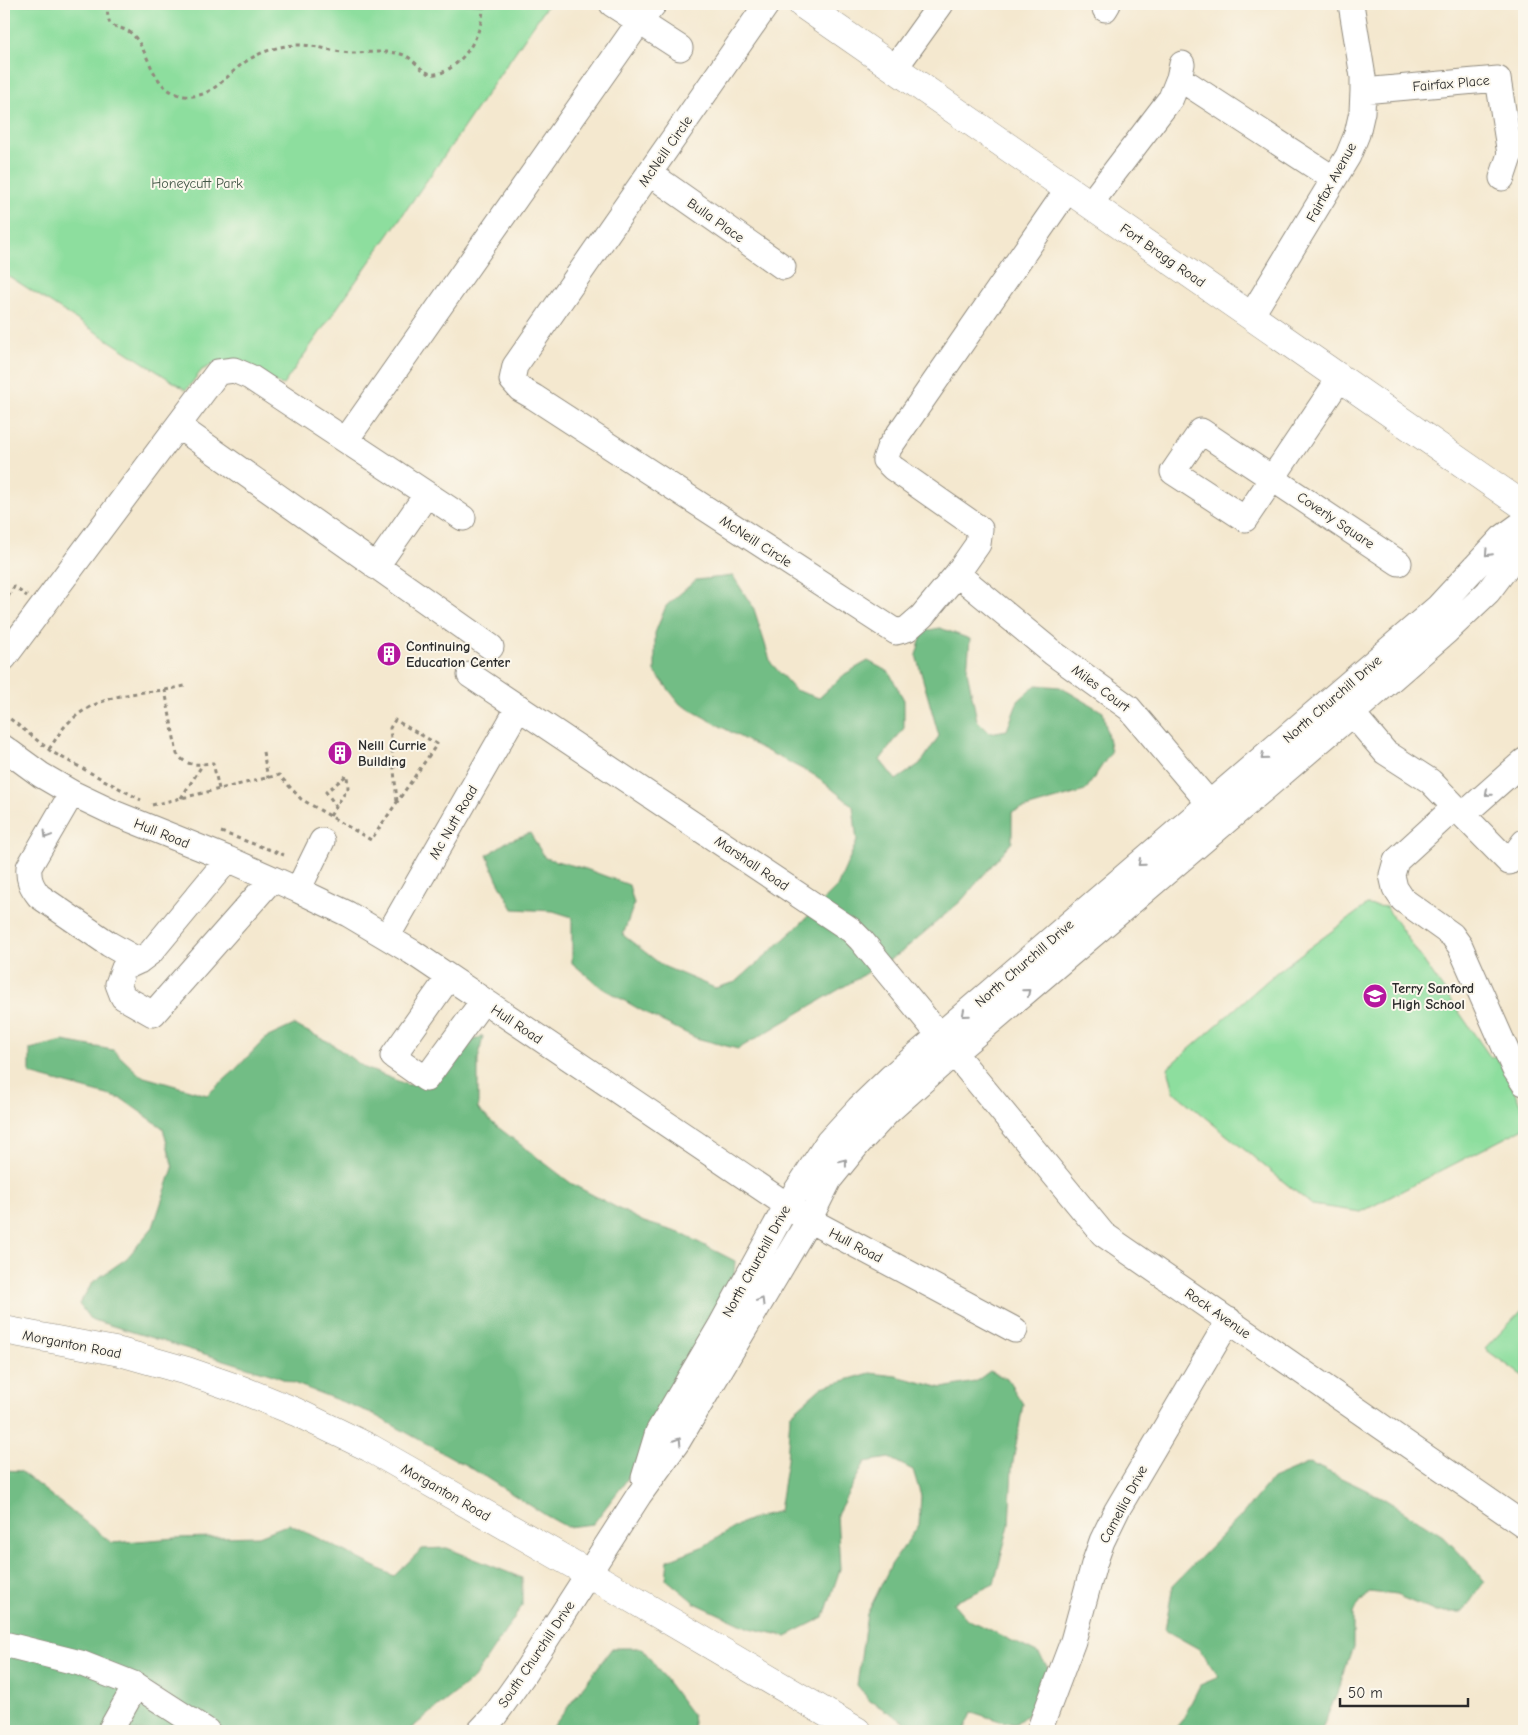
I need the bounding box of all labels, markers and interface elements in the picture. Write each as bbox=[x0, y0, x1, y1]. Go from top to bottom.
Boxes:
street label: Fairfax Place bbox=[1412, 72, 1490, 95]
street label: McNeill Circle bbox=[635, 113, 696, 190]
street label: Fairfax Avenue bbox=[1303, 140, 1360, 225]
park label: Honeycutt Park bbox=[151, 175, 243, 192]
street label: Bulla Place bbox=[684, 195, 748, 246]
street label: Fort Bragg Road bbox=[1117, 220, 1208, 291]
street label: Coverly Square bbox=[1294, 488, 1378, 553]
street label: McNeill Circle bbox=[717, 512, 795, 571]
one-way arrow bbox=[1485, 548, 1494, 557]
place label: Continuing Education Center bbox=[406, 638, 510, 671]
building icon: Continuing Education Center bbox=[376, 641, 402, 667]
street label: North Churchill Drive bbox=[1280, 652, 1385, 747]
street label: Miles Court bbox=[1068, 661, 1134, 716]
place label: Neill Currie Building bbox=[358, 737, 426, 770]
building icon: Neill Currie Building bbox=[327, 740, 353, 766]
one-way arrow bbox=[1261, 751, 1270, 760]
street label: Mc Nutt Road bbox=[425, 782, 481, 862]
one-way arrow bbox=[1484, 788, 1493, 797]
street label: Hull Road bbox=[132, 815, 192, 852]
one-way arrow bbox=[43, 830, 53, 839]
street label: Marshall Road bbox=[711, 832, 792, 895]
one-way arrow bbox=[1138, 857, 1147, 865]
street label: North Churchill Drive bbox=[972, 916, 1077, 1011]
place label: Terry Sanford High School bbox=[1392, 980, 1474, 1013]
school or university icon: Terry Sanford High School bbox=[1362, 983, 1388, 1009]
one-way arrow bbox=[1021, 989, 1030, 998]
street label: Hull Road bbox=[488, 1001, 546, 1048]
one-way arrow bbox=[961, 1008, 970, 1017]
one-way arrow bbox=[839, 1159, 847, 1168]
street label: North Churchill Drive bbox=[719, 1202, 794, 1320]
street label: Hull Road bbox=[826, 1224, 885, 1267]
street label: Rock Avenue bbox=[1182, 1285, 1254, 1342]
one-way arrow bbox=[754, 1298, 764, 1307]
street label: Morganton Road bbox=[21, 1327, 123, 1362]
one-way arrow bbox=[672, 1437, 681, 1446]
street label: Morganton Road bbox=[398, 1460, 493, 1525]
street label: Camellia Drive bbox=[1096, 1462, 1151, 1546]
street label: South Churchill Drive bbox=[494, 1598, 578, 1711]
scale bar bbox=[1340, 1675, 1468, 1707]
text: 50 m bbox=[1348, 1684, 1383, 1702]

